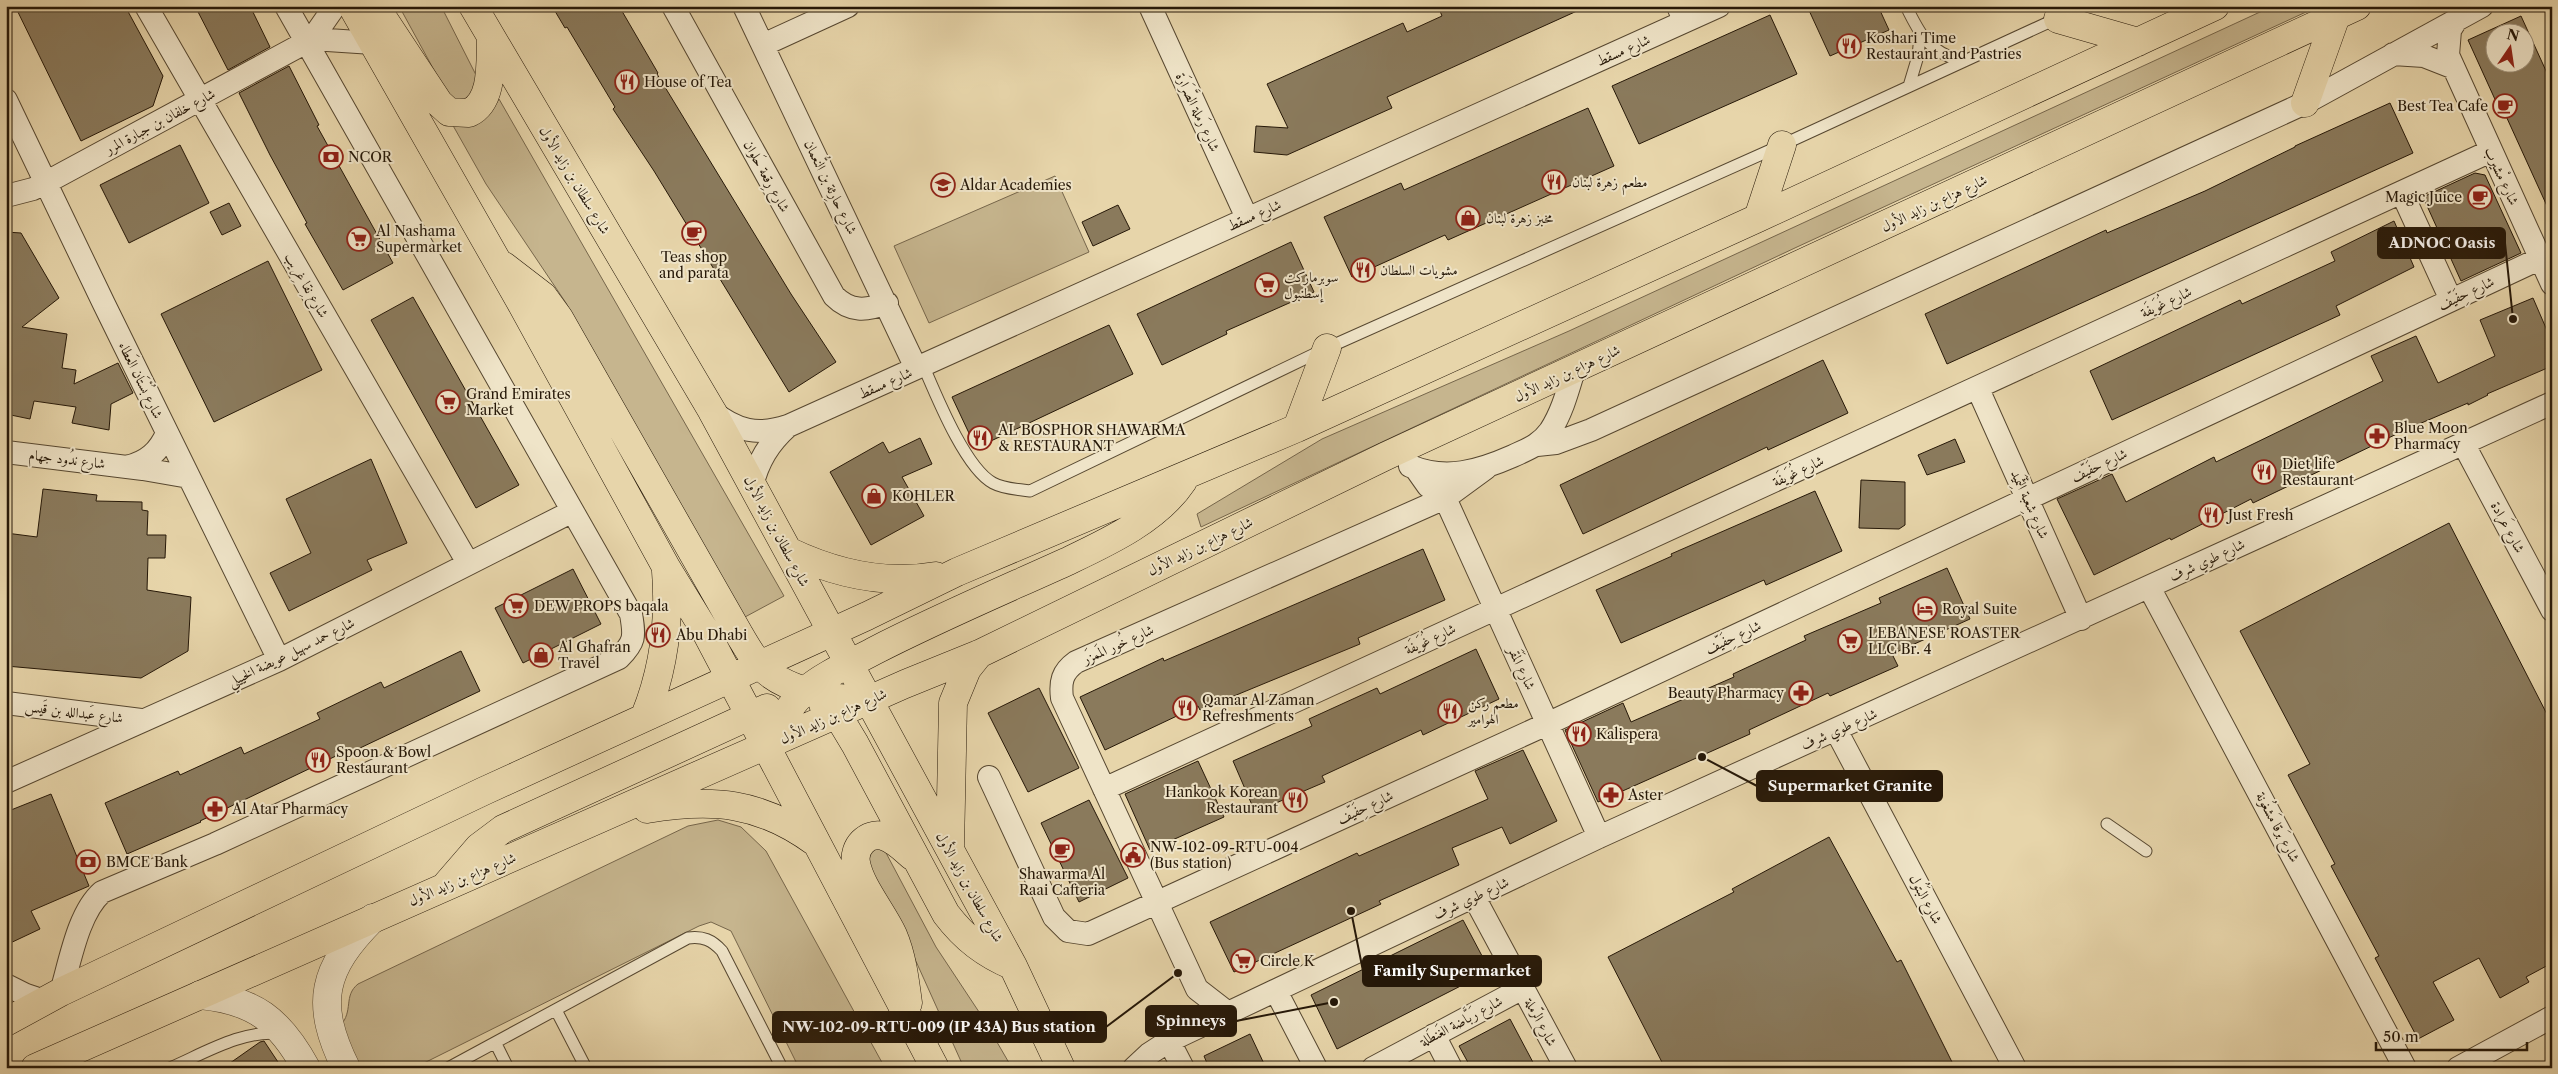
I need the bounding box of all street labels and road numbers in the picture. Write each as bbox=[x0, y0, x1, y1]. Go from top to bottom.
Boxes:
street label: شارع مسقط bbox=[1593, 30, 1654, 73]
street label: شارع رَملة الصَّرَارَة bbox=[1169, 68, 1227, 156]
street label: شارع خلفان بن جبارة المرر bbox=[100, 84, 220, 161]
street label: شارع سلطان بن زايد الأول bbox=[533, 122, 615, 239]
street label: شارع حارِثة بن النُّعمان bbox=[798, 135, 865, 239]
street label: شارع رِقعة حَلوان bbox=[737, 136, 795, 217]
street label: شارع مْشيرب bbox=[2478, 144, 2524, 209]
street label: شارع هزاع بن زايد الأول bbox=[1878, 170, 1991, 238]
street label: شارع مسقط bbox=[1224, 195, 1285, 238]
street label: شارع نِقا غِريب bbox=[279, 249, 333, 322]
street label: شارع حِفَيّف bbox=[2435, 271, 2498, 317]
street label: شارع غُوَيفَة bbox=[2136, 280, 2196, 324]
street label: شارع بُسْتَان العَطاء bbox=[112, 337, 170, 423]
street label: شارع هزاع بن زايد الأول bbox=[1511, 340, 1624, 408]
street label: شارع مسقط bbox=[855, 363, 916, 406]
street label: شارع ندُود جهام bbox=[27, 442, 107, 477]
street label: شارع حِفَيّف bbox=[2068, 443, 2131, 489]
street label: شارع غُوَيفَة bbox=[1768, 449, 1828, 493]
street label: شارع شِعبة الثِّمَيد bbox=[2004, 466, 2054, 543]
street label: شارع سلطان بن زايد الأول bbox=[737, 472, 815, 591]
street label: شارع عَرادة bbox=[2484, 498, 2530, 557]
street label: شارع هزاع بن زايد الأول bbox=[1144, 512, 1257, 582]
street label: شارع طوي شرف bbox=[2166, 535, 2249, 588]
street label: شارع حمد سهيل عويضة الخييلي bbox=[225, 613, 359, 694]
street label: شارع حِفَيّف bbox=[1702, 615, 1765, 661]
street label: شارع غُوَيفَة bbox=[1400, 617, 1460, 661]
street label: شارع خُور المَمزَر bbox=[1076, 618, 1158, 671]
street label: شارع المَقَر bbox=[1501, 641, 1541, 694]
street label: شارع هزاع بن زايد الأول bbox=[776, 683, 891, 750]
street label: شارع عَبدالله بن قَيس bbox=[24, 696, 124, 730]
street label: شارع طوي شرف bbox=[1798, 704, 1881, 757]
street label: شارع حِفَيّف bbox=[1334, 785, 1397, 831]
street label: شارع بَرقا مَشغُونة bbox=[2249, 787, 2307, 867]
street label: شارع سلطان بن زايد الأول bbox=[930, 828, 1009, 947]
street label: شارع هزاع بن زايد الأول bbox=[405, 847, 520, 913]
street label: شارع البَتُول bbox=[1903, 870, 1949, 928]
street label: شارع طوي شرف bbox=[1430, 873, 1513, 926]
street label: شارع رَبَّاضة الغَنطَلة bbox=[1415, 989, 1507, 1053]
street label: شارع الرّملة bbox=[1518, 994, 1562, 1051]

